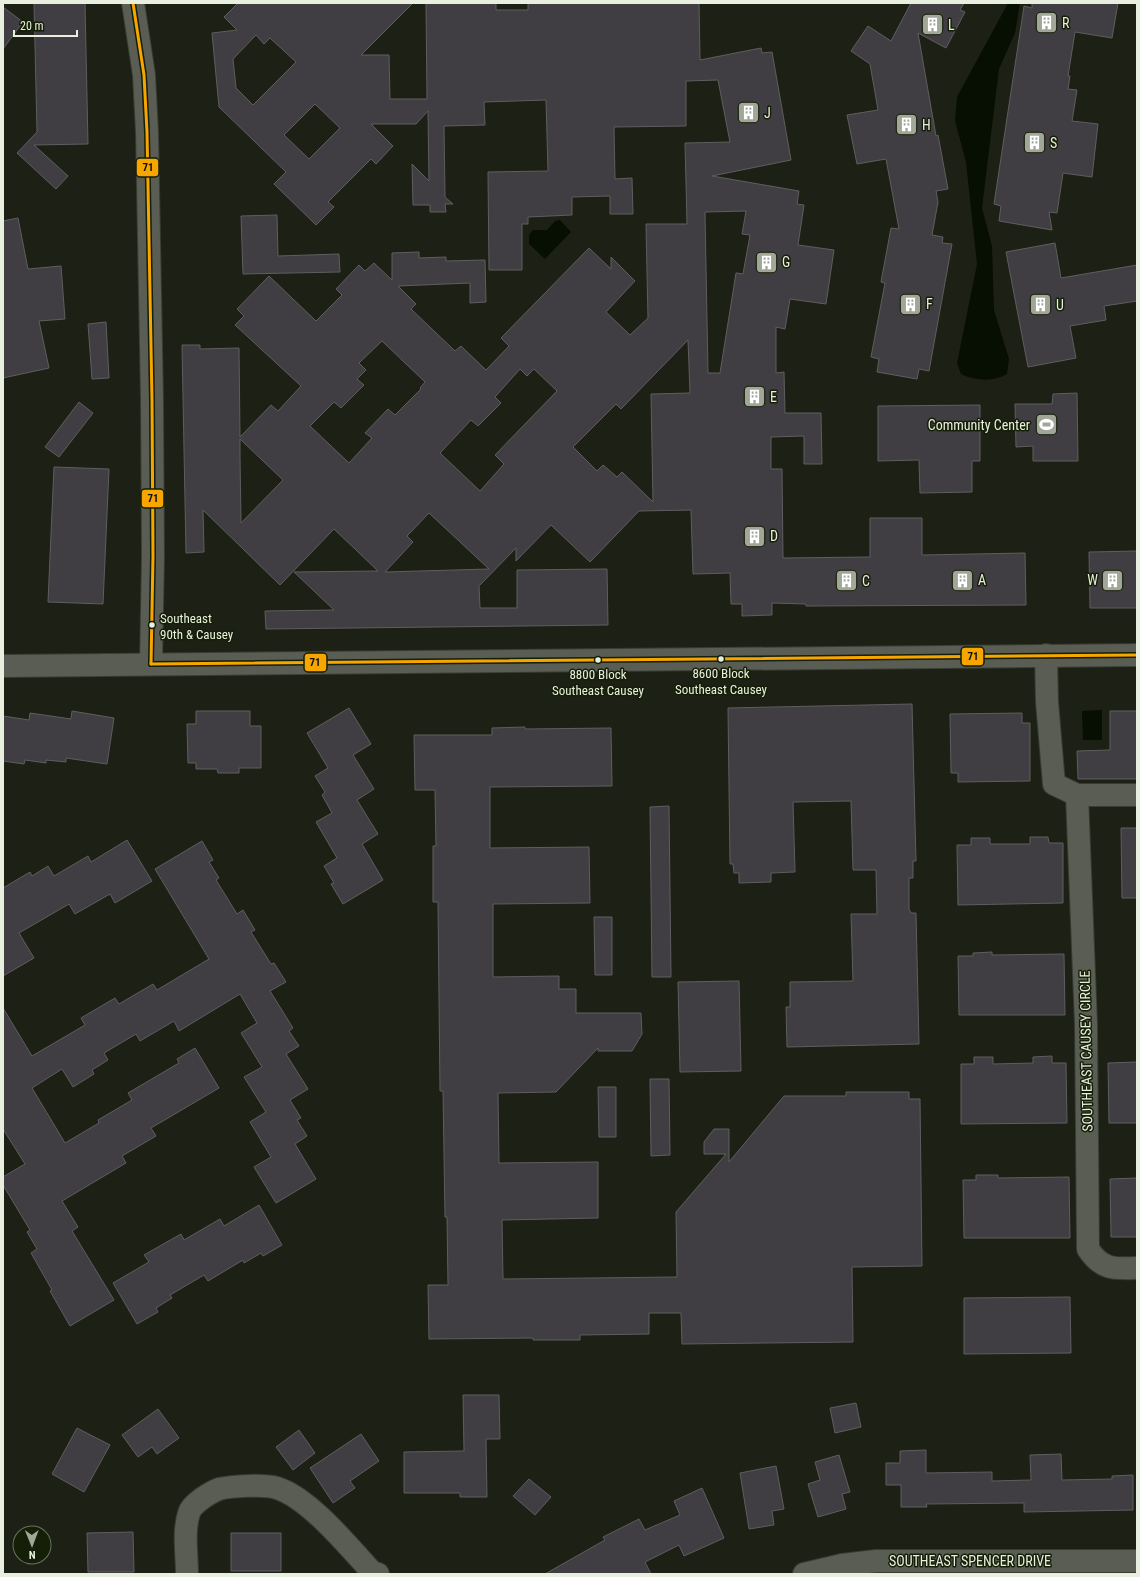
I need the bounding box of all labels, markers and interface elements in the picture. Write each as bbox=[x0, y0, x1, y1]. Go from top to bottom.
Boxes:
building icon: R bbox=[1034, 10, 1060, 36]
scale bar bbox=[14, 12, 77, 38]
building icon: L bbox=[920, 12, 946, 38]
place label: R bbox=[1062, 15, 1070, 31]
place label: L bbox=[948, 17, 955, 33]
text: 20 m bbox=[20, 19, 44, 33]
building icon: J bbox=[736, 100, 762, 126]
place label: J bbox=[764, 105, 771, 121]
building icon: H bbox=[893, 112, 919, 138]
place label: H bbox=[922, 117, 931, 133]
building icon: S bbox=[1022, 130, 1048, 156]
place label: S bbox=[1050, 135, 1057, 151]
line badge: 71 bbox=[136, 158, 159, 177]
text: 71 bbox=[142, 161, 154, 174]
building icon: G bbox=[753, 249, 779, 275]
place label: G bbox=[782, 254, 790, 270]
building icon: F bbox=[897, 291, 923, 317]
building icon: U bbox=[1028, 292, 1054, 318]
place label: F bbox=[926, 296, 933, 312]
place label: U bbox=[1056, 297, 1064, 313]
building icon: E bbox=[741, 384, 767, 410]
place label: E bbox=[770, 389, 777, 405]
sports icon: Community Center bbox=[1033, 412, 1059, 438]
place label: Community Center bbox=[928, 417, 1030, 433]
line badge: 71 bbox=[141, 489, 164, 508]
text: 71 bbox=[147, 492, 159, 505]
building icon: D bbox=[742, 523, 768, 549]
place label: D bbox=[770, 528, 778, 544]
building icon: A bbox=[950, 567, 976, 593]
building icon: W bbox=[1100, 567, 1126, 593]
building icon: C bbox=[834, 568, 860, 594]
place label: A bbox=[978, 572, 986, 588]
place label: W bbox=[1087, 572, 1098, 588]
place label: C bbox=[862, 573, 870, 589]
place label: Southeast 90th & Causey bbox=[160, 611, 234, 642]
marker: Southeast 90th & Causey bbox=[147, 620, 157, 630]
line badge: 71 bbox=[961, 647, 984, 666]
text: 71 bbox=[967, 650, 979, 663]
line badge: 71 bbox=[304, 653, 327, 672]
marker: 8600 Block Southeast Causey bbox=[716, 654, 726, 664]
marker: 8800 Block Southeast Causey bbox=[593, 655, 603, 665]
text: 71 bbox=[309, 656, 321, 669]
place label: 8600 Block Southeast Causey bbox=[675, 666, 768, 697]
place label: 8800 Block Southeast Causey bbox=[552, 667, 645, 698]
street label: SOUTHEAST CAUSEY CIRCLE bbox=[1077, 970, 1095, 1132]
north arrow bbox=[12, 1525, 52, 1565]
text: N bbox=[28, 1548, 36, 1561]
street label: SOUTHEAST SPENCER DRIVE bbox=[889, 1553, 1051, 1569]

